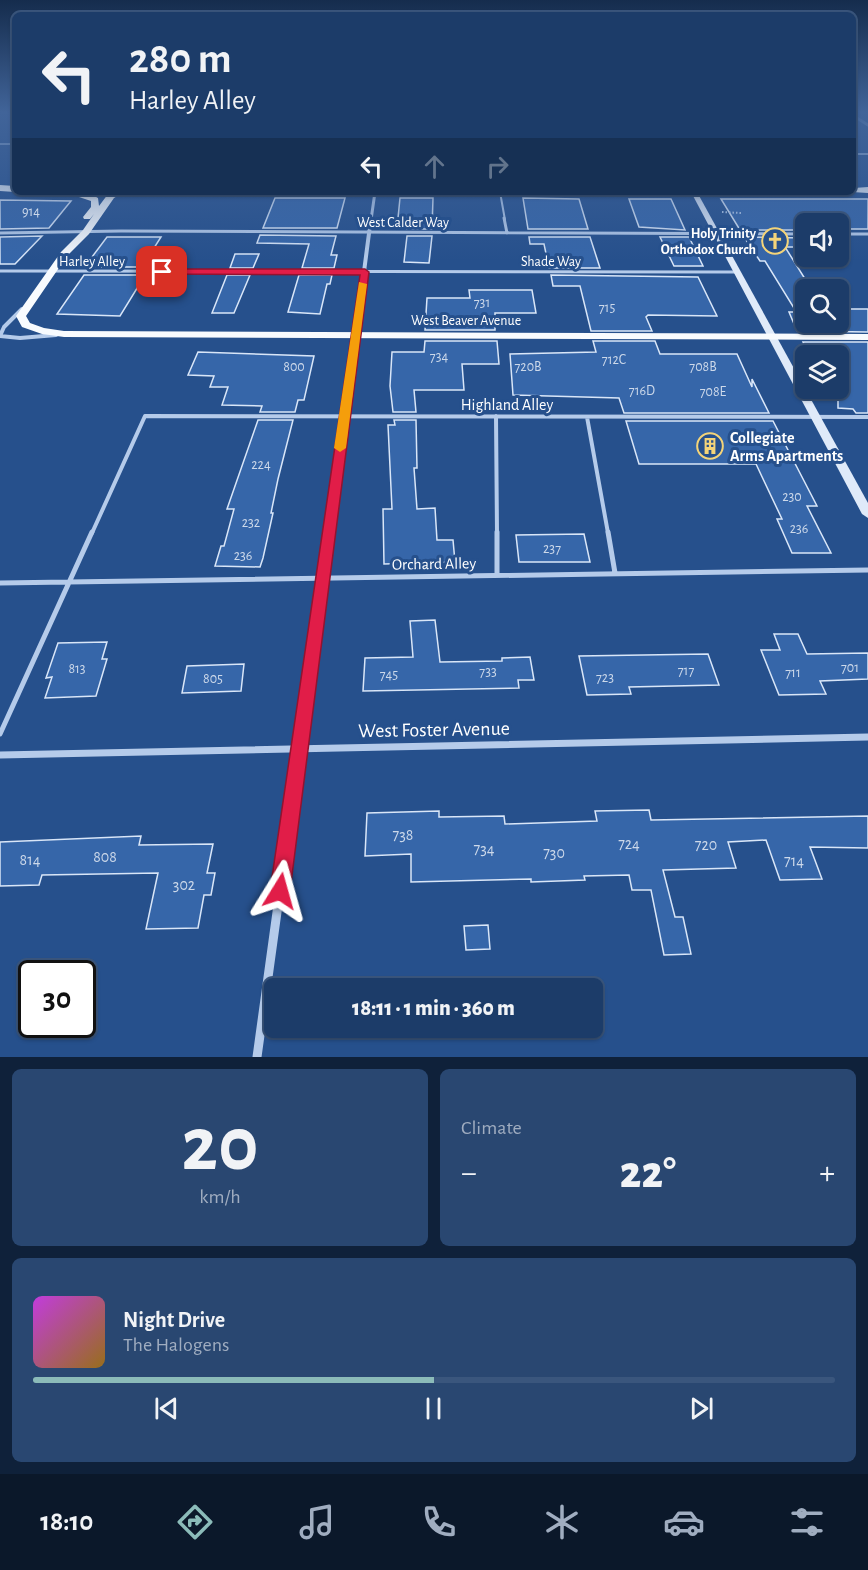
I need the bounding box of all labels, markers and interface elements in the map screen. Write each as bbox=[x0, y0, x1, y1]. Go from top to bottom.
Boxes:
icon: left bbox=[30, 36, 108, 114]
text: 280 m bbox=[129, 38, 232, 80]
text: Harley Alley bbox=[129, 87, 256, 114]
icon: left bbox=[355, 150, 388, 183]
icon: ahead bbox=[418, 150, 451, 183]
icon: right bbox=[481, 150, 514, 183]
house number: 914 bbox=[22, 205, 40, 219]
map controls bbox=[795, 213, 849, 399]
button: sound bbox=[795, 213, 849, 267]
street label: West Calder Way bbox=[357, 216, 449, 230]
church icon: Holy Trinity Orthodox Church bbox=[760, 226, 790, 256]
place label: Holy Trinity Orthodox Church bbox=[661, 227, 757, 257]
pin bbox=[136, 246, 187, 297]
street label: Harley Alley bbox=[59, 255, 125, 269]
icon: arrive bbox=[145, 255, 178, 288]
street label: Shade Way bbox=[521, 255, 581, 269]
button: search bbox=[795, 279, 849, 333]
house number: 731 bbox=[474, 296, 490, 310]
house number: 715 bbox=[599, 301, 615, 315]
street label: West Beaver Avenue bbox=[411, 314, 521, 328]
button: layers bbox=[795, 345, 849, 399]
house number: 734 bbox=[430, 350, 448, 364]
house number: 712C bbox=[602, 353, 626, 367]
house number: 800 bbox=[283, 360, 305, 374]
house number: 720B bbox=[514, 360, 542, 374]
house number: 708B bbox=[689, 360, 717, 374]
house number: 716D bbox=[629, 384, 655, 398]
house number: 708E bbox=[700, 385, 727, 399]
street label: Highland Alley bbox=[461, 397, 553, 414]
place label: Collegiate Arms Apartments bbox=[730, 430, 843, 464]
building icon: Collegiate Arms Apartments bbox=[695, 431, 725, 461]
house number: 224 bbox=[251, 458, 271, 472]
house number: 230 bbox=[782, 490, 802, 504]
house number: 232 bbox=[242, 516, 260, 530]
house number: 236 bbox=[790, 522, 808, 536]
house number: 237 bbox=[543, 542, 561, 556]
house number: 236 bbox=[234, 549, 252, 563]
street label: Orchard Alley bbox=[392, 555, 477, 574]
house number: 701 bbox=[841, 661, 859, 675]
house number: 813 bbox=[68, 662, 86, 676]
house number: 717 bbox=[678, 664, 694, 678]
house number: 733 bbox=[479, 665, 497, 679]
house number: 711 bbox=[785, 666, 801, 680]
house number: 745 bbox=[380, 668, 398, 682]
house number: 723 bbox=[596, 671, 614, 685]
house number: 805 bbox=[203, 672, 223, 686]
street label: West Foster Avenue bbox=[358, 719, 510, 741]
house number: 738 bbox=[393, 827, 413, 843]
house number: 724 bbox=[618, 836, 640, 852]
house number: 720 bbox=[695, 837, 717, 853]
house number: 734 bbox=[474, 841, 495, 857]
house number: 730 bbox=[543, 845, 565, 861]
house number: 808 bbox=[93, 849, 117, 865]
house number: 814 bbox=[20, 852, 41, 868]
house number: 714 bbox=[784, 853, 804, 869]
position arrow bbox=[248, 859, 312, 923]
house number: 302 bbox=[173, 877, 195, 893]
speed limit sign: 30 bbox=[18, 960, 96, 1038]
text: 18:11 · 1 min · 360 m bbox=[352, 997, 515, 1019]
text: 20 bbox=[181, 1107, 259, 1185]
text: Climate bbox=[461, 1118, 522, 1138]
text: 22° bbox=[620, 1151, 676, 1196]
text: − bbox=[461, 1157, 477, 1190]
text: + bbox=[819, 1157, 835, 1190]
text: km/h bbox=[199, 1187, 241, 1207]
text: Night Drive bbox=[123, 1309, 225, 1331]
text: The Halogens bbox=[123, 1335, 229, 1355]
icon: previous bbox=[150, 1392, 183, 1425]
icon: pause bbox=[417, 1392, 450, 1425]
icon: next bbox=[685, 1392, 718, 1425]
icon: directions bbox=[174, 1501, 216, 1543]
icon: music bbox=[296, 1501, 338, 1543]
icon: phone bbox=[418, 1501, 460, 1543]
icon: climate bbox=[541, 1501, 583, 1543]
icon: car bbox=[663, 1501, 705, 1543]
icon: filters bbox=[786, 1501, 828, 1543]
text: 18:10 bbox=[40, 1508, 93, 1535]

